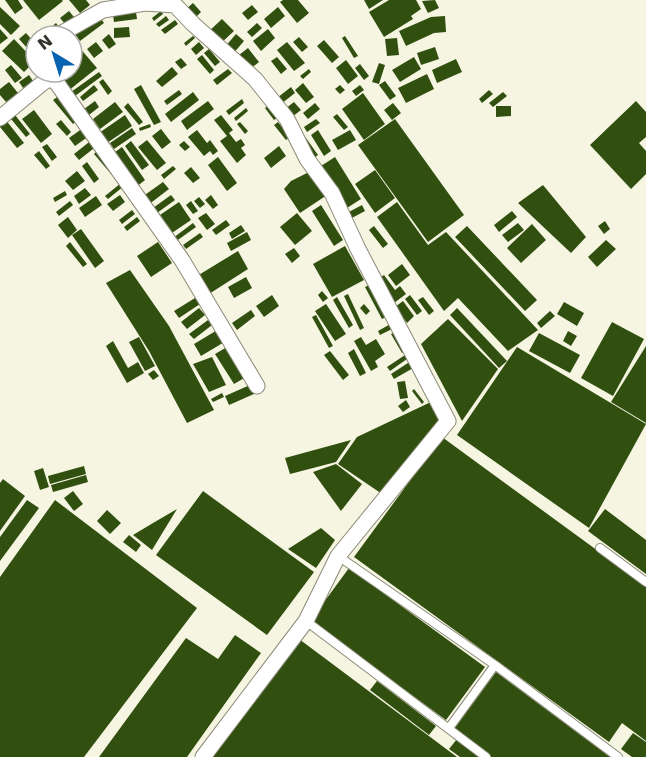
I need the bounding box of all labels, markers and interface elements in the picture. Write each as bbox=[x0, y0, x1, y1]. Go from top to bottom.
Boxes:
north arrow bbox=[24, 24, 84, 84]
text: N bbox=[34, 31, 56, 54]

